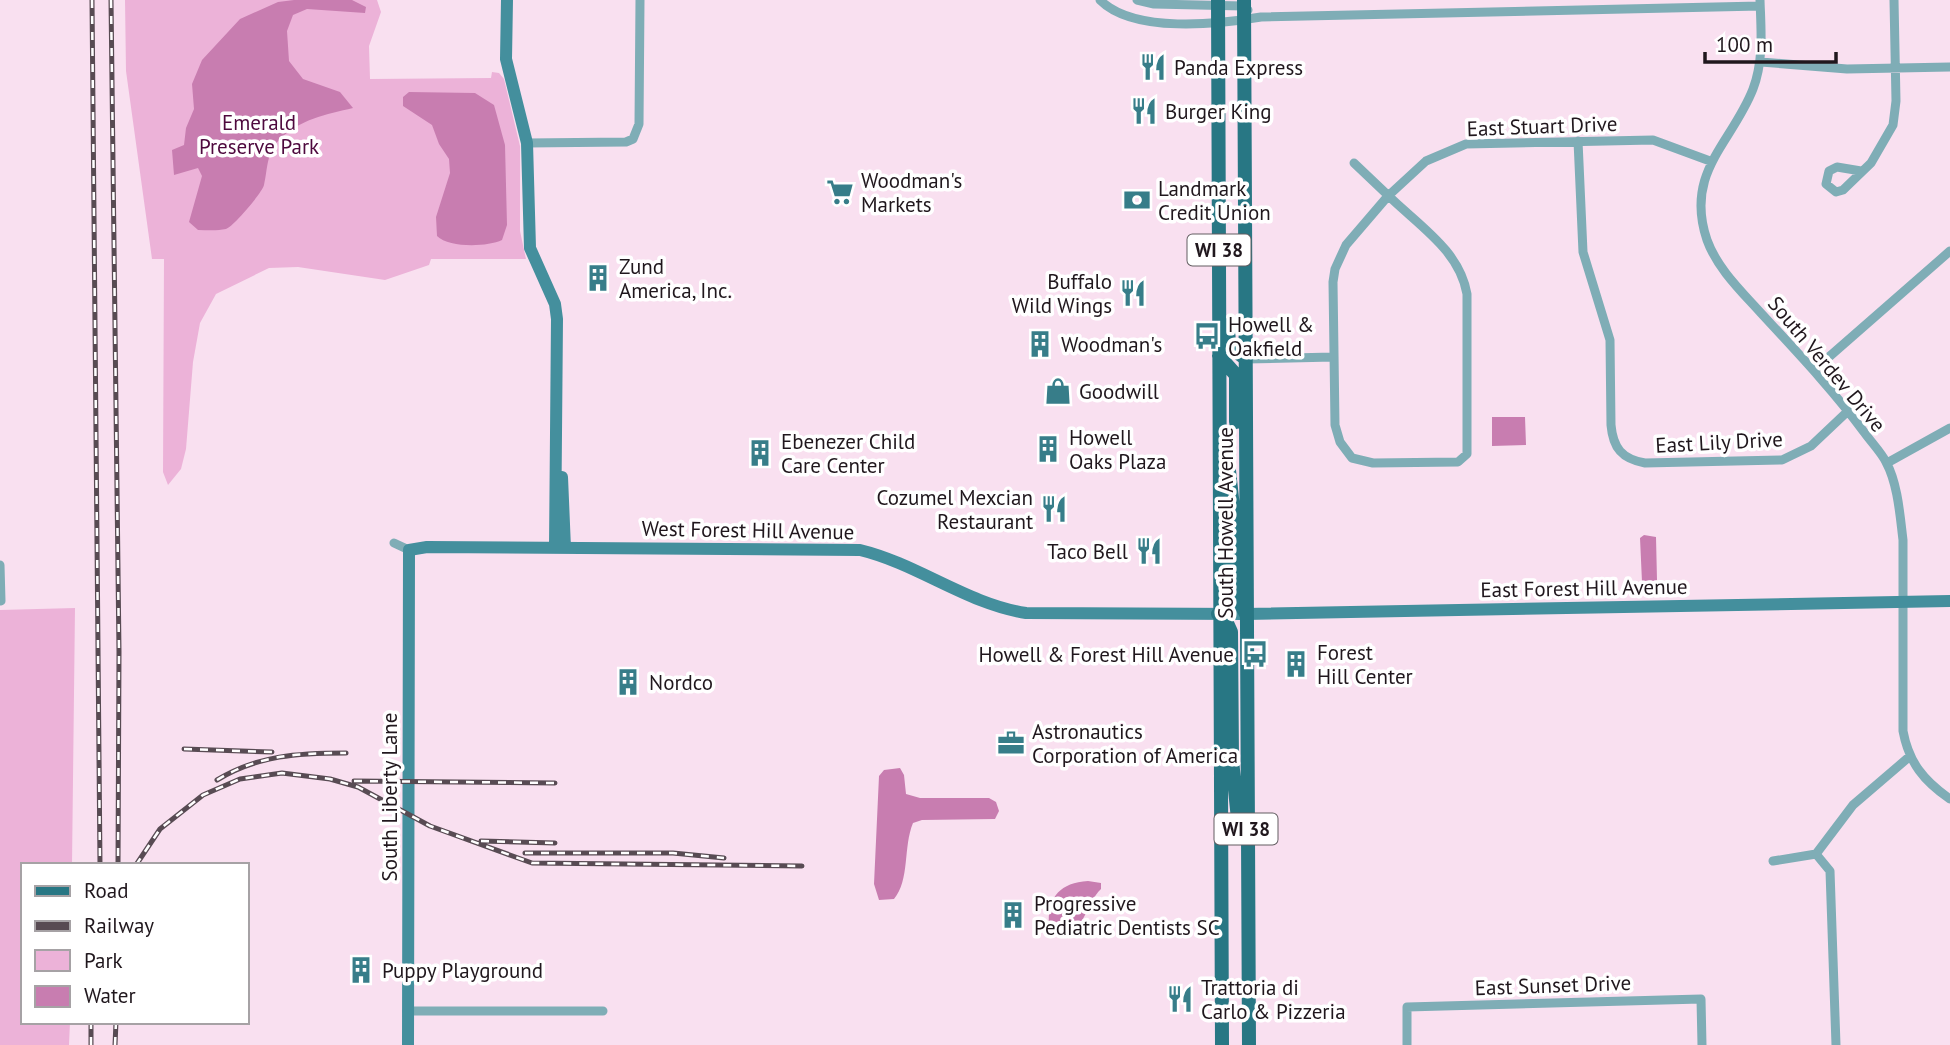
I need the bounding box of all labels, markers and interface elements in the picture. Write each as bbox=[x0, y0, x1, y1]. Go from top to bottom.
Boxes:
scale bar bbox=[1705, 21, 1836, 65]
text: 100 m bbox=[1716, 31, 1773, 58]
restaurant icon: Panda Express bbox=[1138, 52, 1168, 82]
place label: Panda Express bbox=[1174, 54, 1303, 81]
restaurant icon: Burger King bbox=[1129, 96, 1159, 126]
place label: Burger King bbox=[1165, 98, 1272, 125]
park label: Emerald Preserve Park bbox=[199, 109, 319, 160]
street label: East Stuart Drive bbox=[1466, 110, 1618, 142]
place label: Woodman's Markets bbox=[861, 167, 962, 218]
place label: Landmark Credit Union bbox=[1158, 175, 1271, 226]
supermarket icon: Woodman's Markets bbox=[825, 177, 855, 207]
bank icon: Landmark Credit Union bbox=[1122, 185, 1152, 215]
road number: WI 38 bbox=[1188, 234, 1250, 266]
place label: Zund America, Inc. bbox=[619, 253, 732, 304]
building icon: Zund America, Inc. bbox=[583, 263, 613, 293]
place label: Buffalo Wild Wings bbox=[1012, 268, 1112, 319]
restaurant icon: Buffalo Wild Wings bbox=[1118, 278, 1148, 308]
street label: South Verdev Drive bbox=[1762, 290, 1892, 438]
place label: Howell & Oakfield bbox=[1228, 311, 1314, 362]
bus stop icon: Howell & Oakfield bbox=[1192, 321, 1222, 351]
building icon: Woodman's bbox=[1025, 329, 1055, 359]
place label: Woodman's bbox=[1061, 331, 1162, 358]
shop icon: Goodwill bbox=[1043, 376, 1073, 406]
place label: Goodwill bbox=[1079, 378, 1159, 405]
place label: Howell Oaks Plaza bbox=[1069, 424, 1166, 475]
street label: East Lily Drive bbox=[1655, 425, 1783, 459]
street label: South Howell Avenue bbox=[1212, 427, 1239, 619]
place label: Ebenezer Child Care Center bbox=[781, 428, 915, 479]
building icon: Howell Oaks Plaza bbox=[1033, 434, 1063, 464]
building icon: Ebenezer Child Care Center bbox=[745, 438, 775, 468]
place label: Cozumel Mexcian Restaurant bbox=[877, 484, 1033, 535]
restaurant icon: Cozumel Mexcian Restaurant bbox=[1039, 494, 1069, 524]
street label: West Forest Hill Avenue bbox=[641, 515, 855, 545]
restaurant icon: Taco Bell bbox=[1134, 536, 1164, 566]
place label: Taco Bell bbox=[1047, 538, 1128, 565]
street label: East Forest Hill Avenue bbox=[1480, 573, 1688, 603]
bus stop icon: Howell & Forest Hill Avenue bbox=[1240, 639, 1270, 669]
place label: Forest Hill Center bbox=[1317, 639, 1413, 690]
place label: Howell & Forest Hill Avenue bbox=[978, 641, 1234, 668]
building icon: Forest Hill Center bbox=[1281, 649, 1311, 679]
building icon: Nordco bbox=[613, 667, 643, 697]
place label: Nordco bbox=[649, 669, 713, 696]
street label: South Liberty Lane bbox=[376, 713, 403, 881]
place label: Astronautics Corporation of America bbox=[1032, 718, 1238, 769]
office icon: Astronautics Corporation of America bbox=[996, 728, 1026, 758]
road number: WI 38 bbox=[1214, 814, 1278, 844]
legend bbox=[21, 863, 248, 1024]
text: Road bbox=[84, 877, 128, 904]
place label: Progressive Pediatric Dentists SC bbox=[1034, 890, 1220, 941]
building icon: Progressive Pediatric Dentists SC bbox=[998, 900, 1028, 930]
text: Railway bbox=[84, 912, 154, 939]
text: Park bbox=[84, 947, 123, 974]
building icon: Puppy Playground bbox=[346, 955, 376, 985]
place label: Puppy Playground bbox=[382, 957, 543, 984]
street label: East Sunset Drive bbox=[1474, 969, 1632, 1001]
place label: Trattoria di Carlo & Pizzeria bbox=[1201, 974, 1346, 1025]
text: Water bbox=[84, 982, 136, 1009]
restaurant icon: Trattoria di Carlo & Pizzeria bbox=[1165, 984, 1195, 1014]

